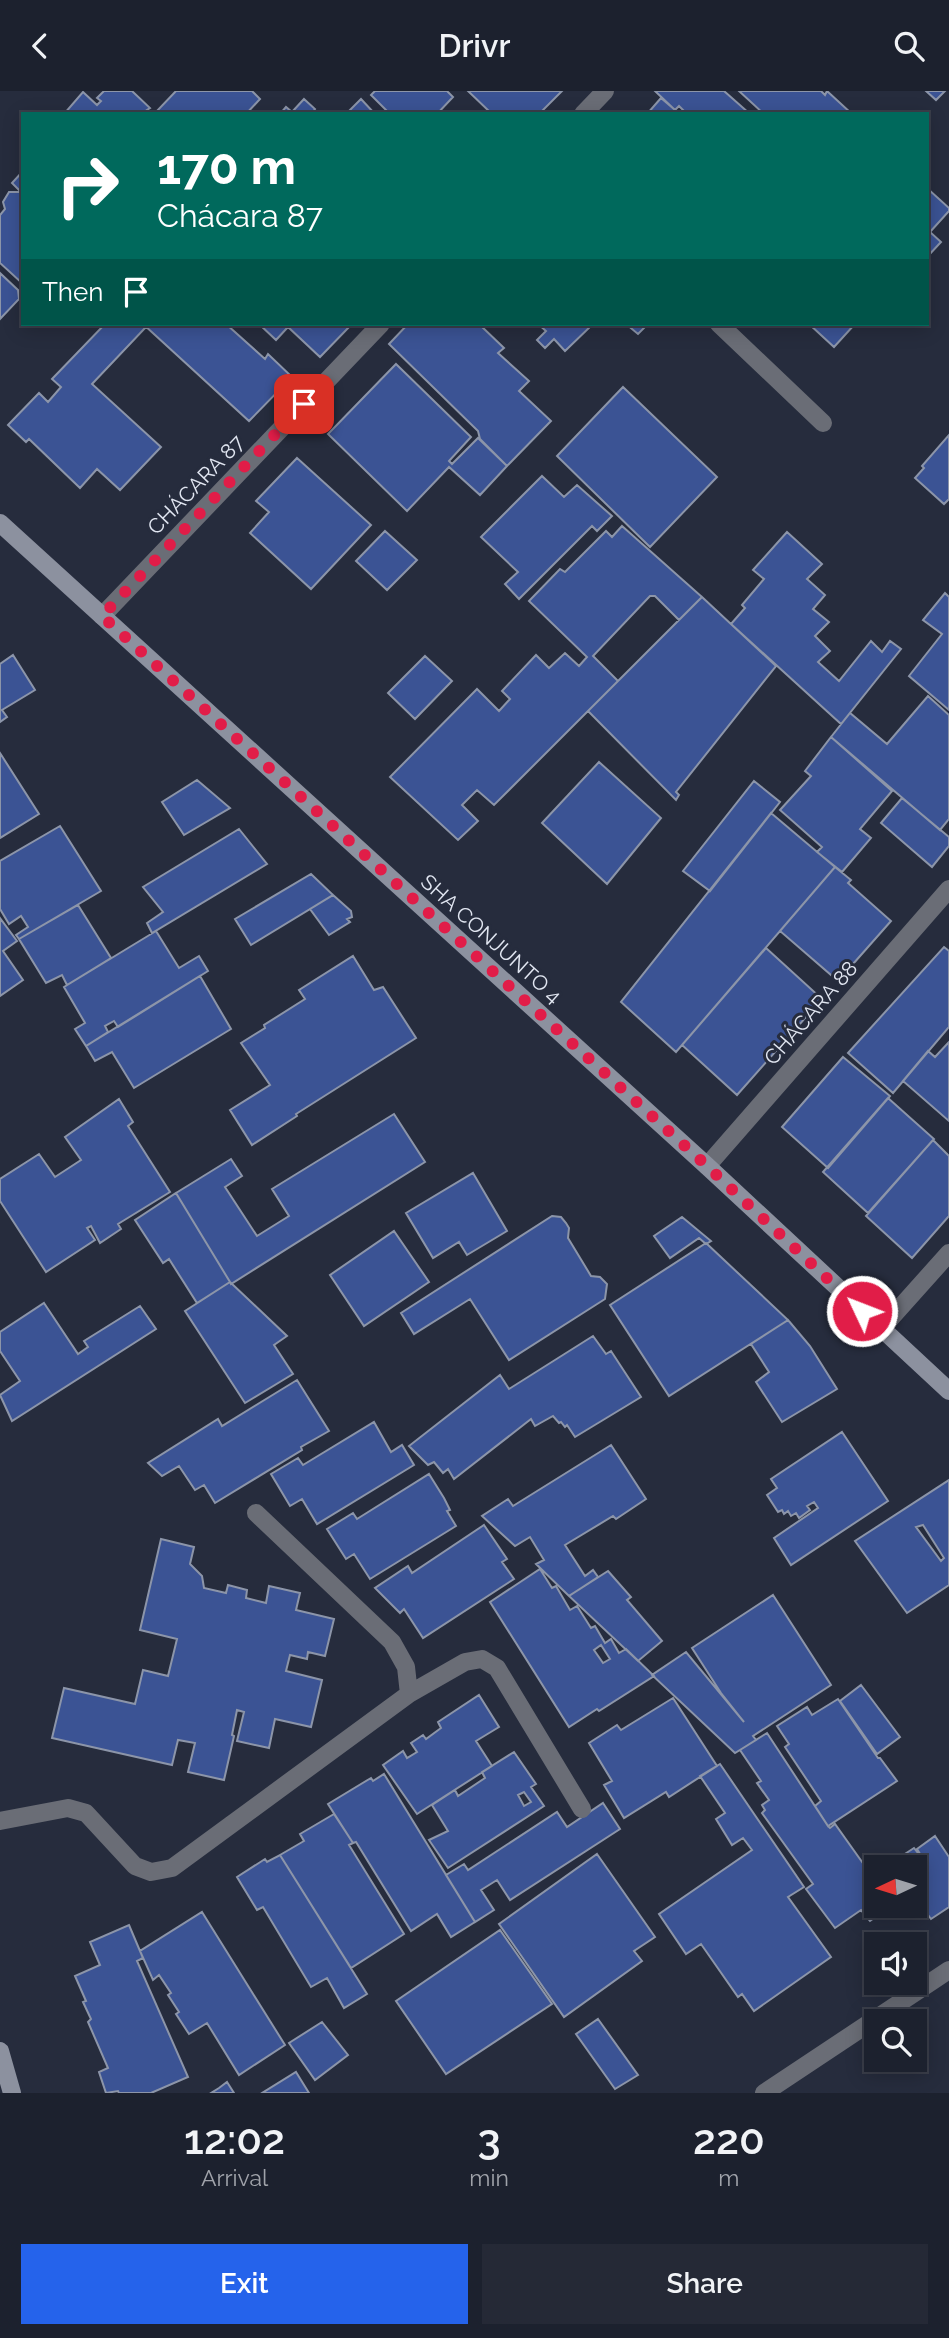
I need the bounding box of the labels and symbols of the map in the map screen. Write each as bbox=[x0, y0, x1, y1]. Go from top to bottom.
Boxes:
pin bbox=[274, 374, 334, 434]
street label: CHÁCARA 87 bbox=[142, 429, 250, 539]
street label: SHA CONJUNTO 4 bbox=[416, 869, 567, 1008]
street label: CHÁCARA 88 bbox=[759, 956, 863, 1070]
position arrow bbox=[825, 1274, 899, 1348]
north arrow bbox=[864, 1855, 928, 1918]

